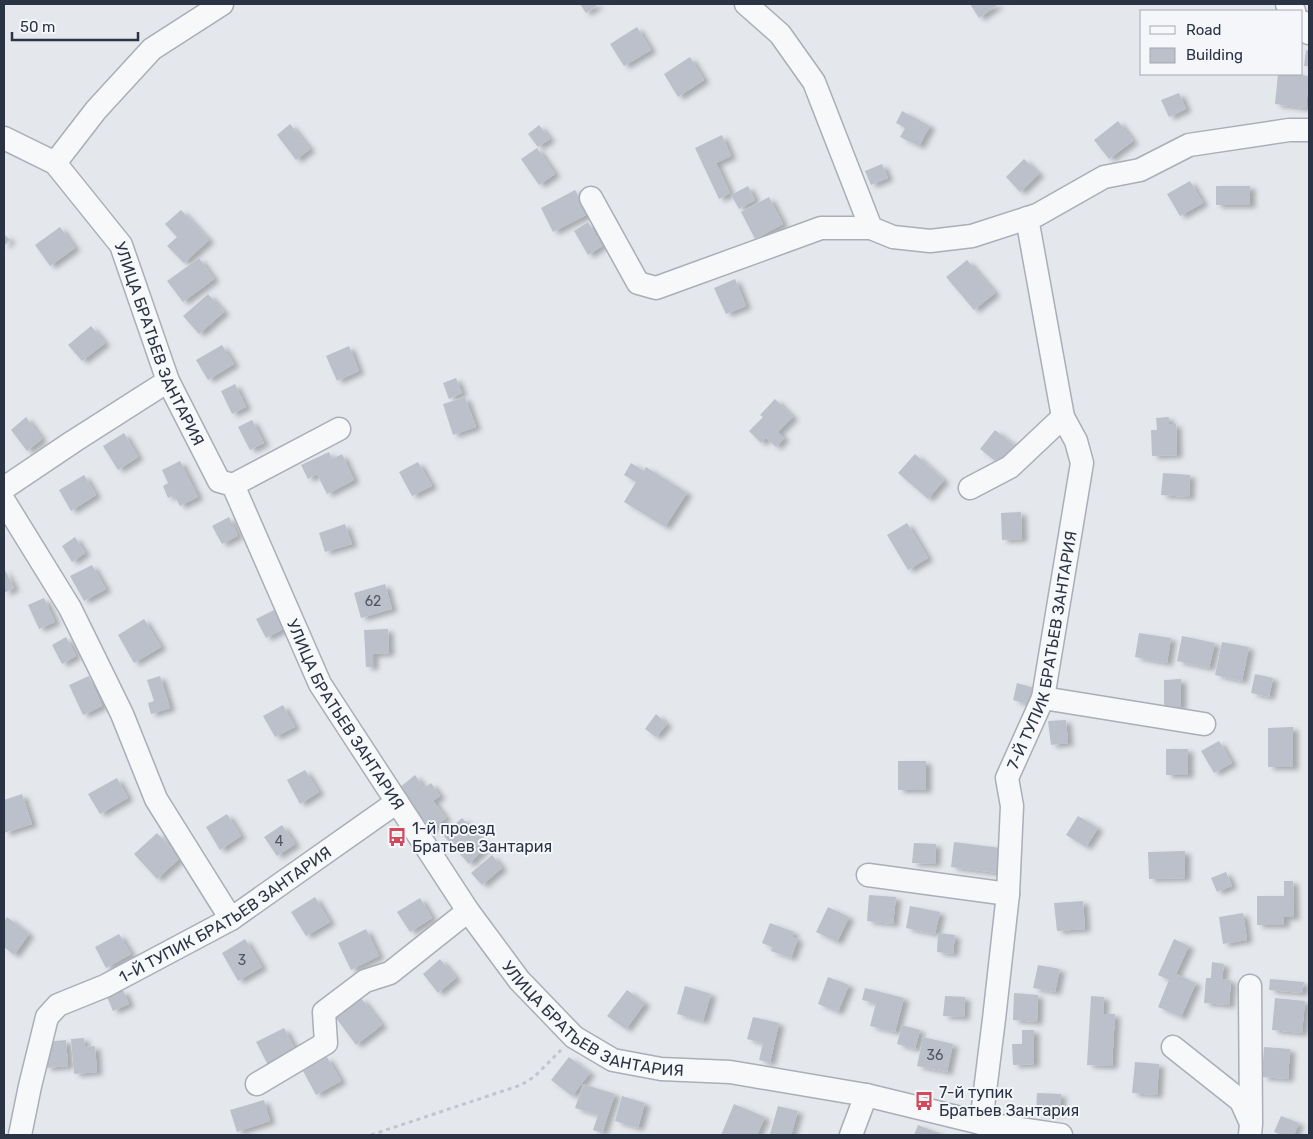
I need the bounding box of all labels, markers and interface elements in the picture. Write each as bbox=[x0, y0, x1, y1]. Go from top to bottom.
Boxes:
scale bar bbox=[12, 10, 139, 42]
legend bbox=[1140, 10, 1303, 75]
text: 50 m bbox=[20, 18, 55, 36]
text: Road bbox=[1186, 21, 1222, 39]
text: Building bbox=[1186, 46, 1243, 64]
street label: УЛИЦА БРАТЬЕВ ЗАНТАРИЯ bbox=[111, 239, 208, 449]
street label: 7-Й ТУПИК БРАТЬЕВ ЗАНТАРИЯ bbox=[1003, 529, 1081, 772]
house number: 62 bbox=[365, 593, 381, 610]
street label: УЛИЦА БРАТЬЕВ ЗАНТАРИЯ bbox=[283, 616, 408, 813]
place label: 1-й проезд Братьев Зантария bbox=[412, 819, 552, 856]
bus stop icon: 1-й проезд Братьев Зантария bbox=[386, 826, 408, 848]
house number: 4 bbox=[275, 833, 284, 850]
street label: 1-Й ТУПИК БРАТЬЕВ ЗАНТАРИЯ bbox=[116, 842, 335, 987]
house number: 3 bbox=[238, 952, 246, 969]
street label: УЛИЦА БРАТЬЕВ ЗАНТАРИЯ bbox=[498, 957, 684, 1080]
house number: 36 bbox=[927, 1047, 943, 1064]
place label: 7-й тупик Братьев Зантария bbox=[939, 1083, 1079, 1120]
bus stop icon: 7-й тупик Братьев Зантария bbox=[913, 1090, 935, 1112]

